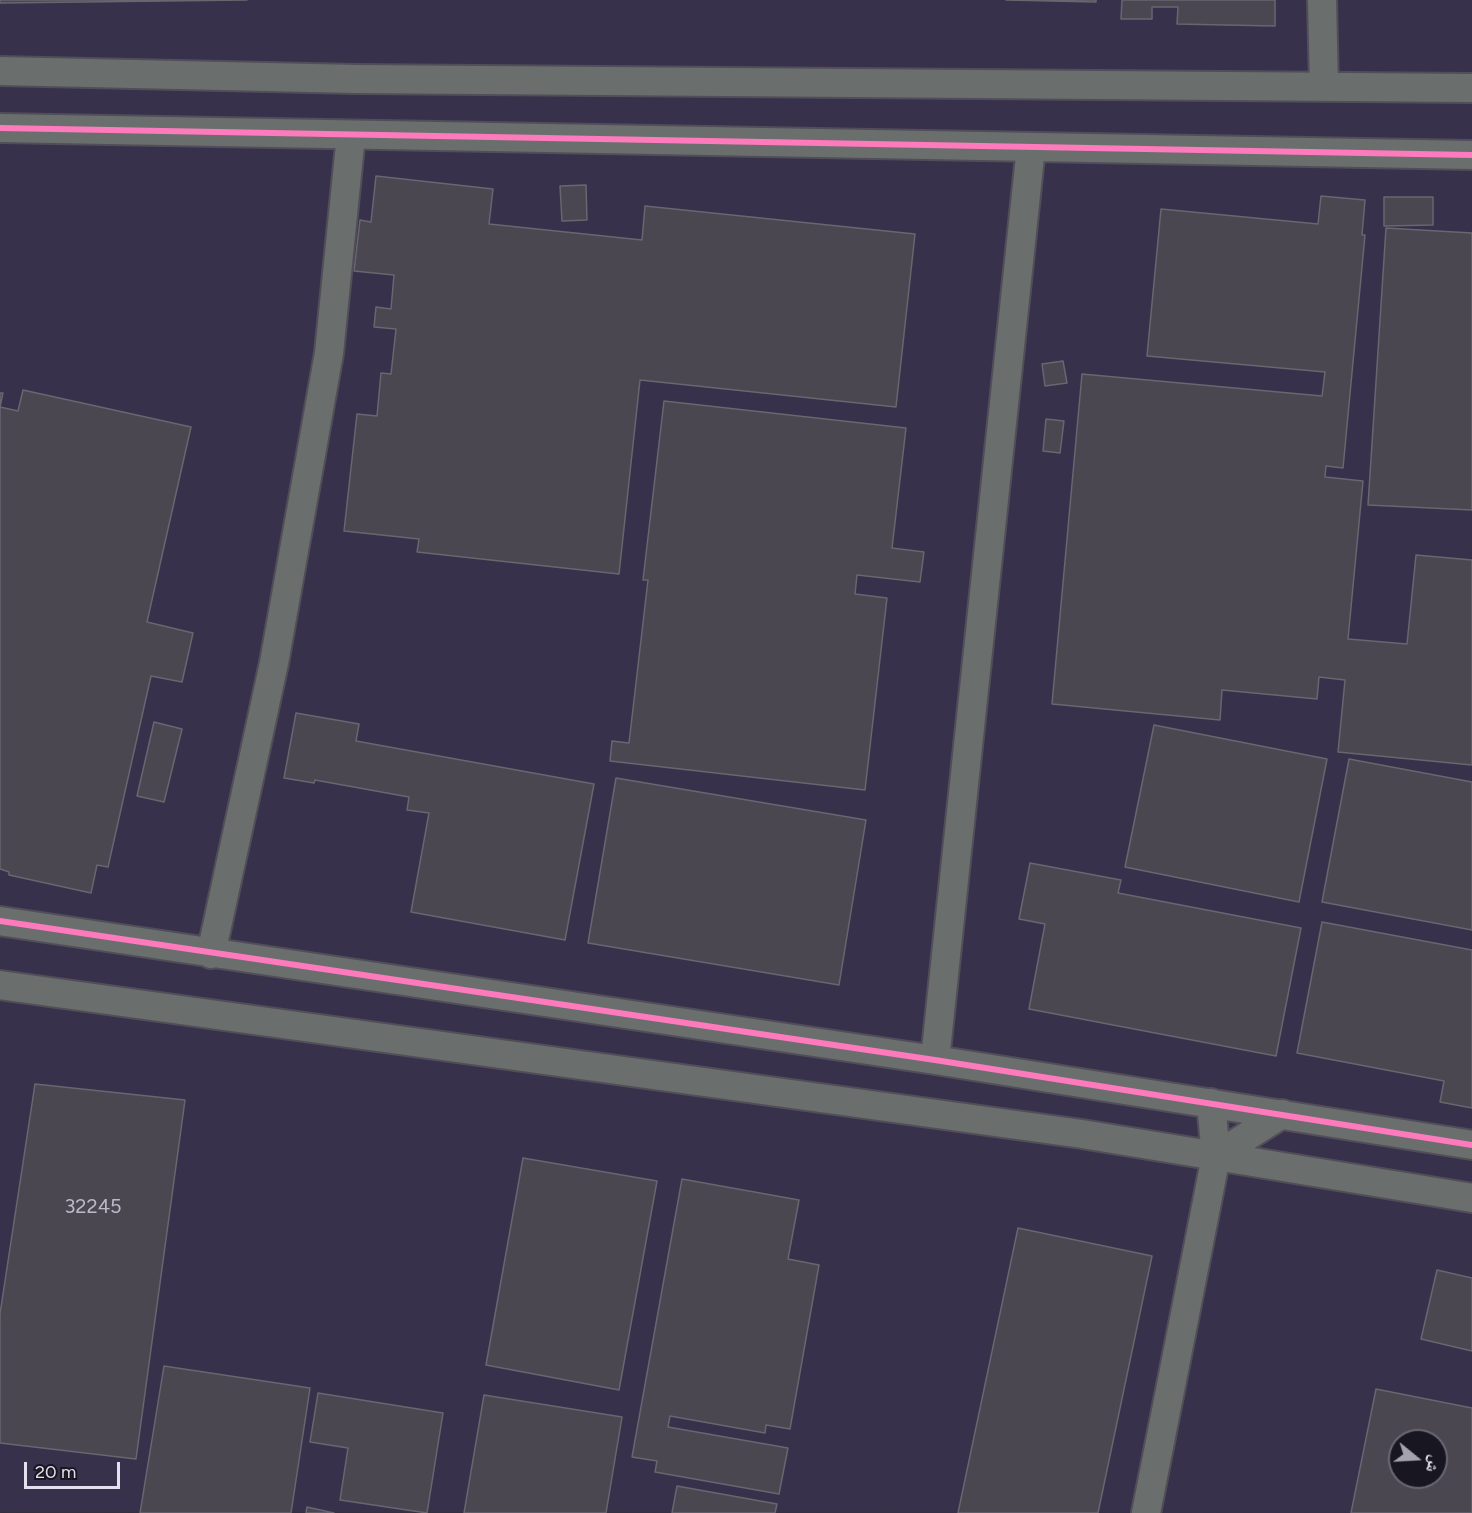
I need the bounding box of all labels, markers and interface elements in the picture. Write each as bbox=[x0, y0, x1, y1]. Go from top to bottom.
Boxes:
house number: 32245 bbox=[64, 1195, 122, 1219]
north arrow bbox=[1388, 1429, 1448, 1489]
scale bar bbox=[27, 1450, 123, 1488]
text: ش bbox=[1422, 1453, 1445, 1475]
text: 20 m bbox=[35, 1461, 76, 1483]

